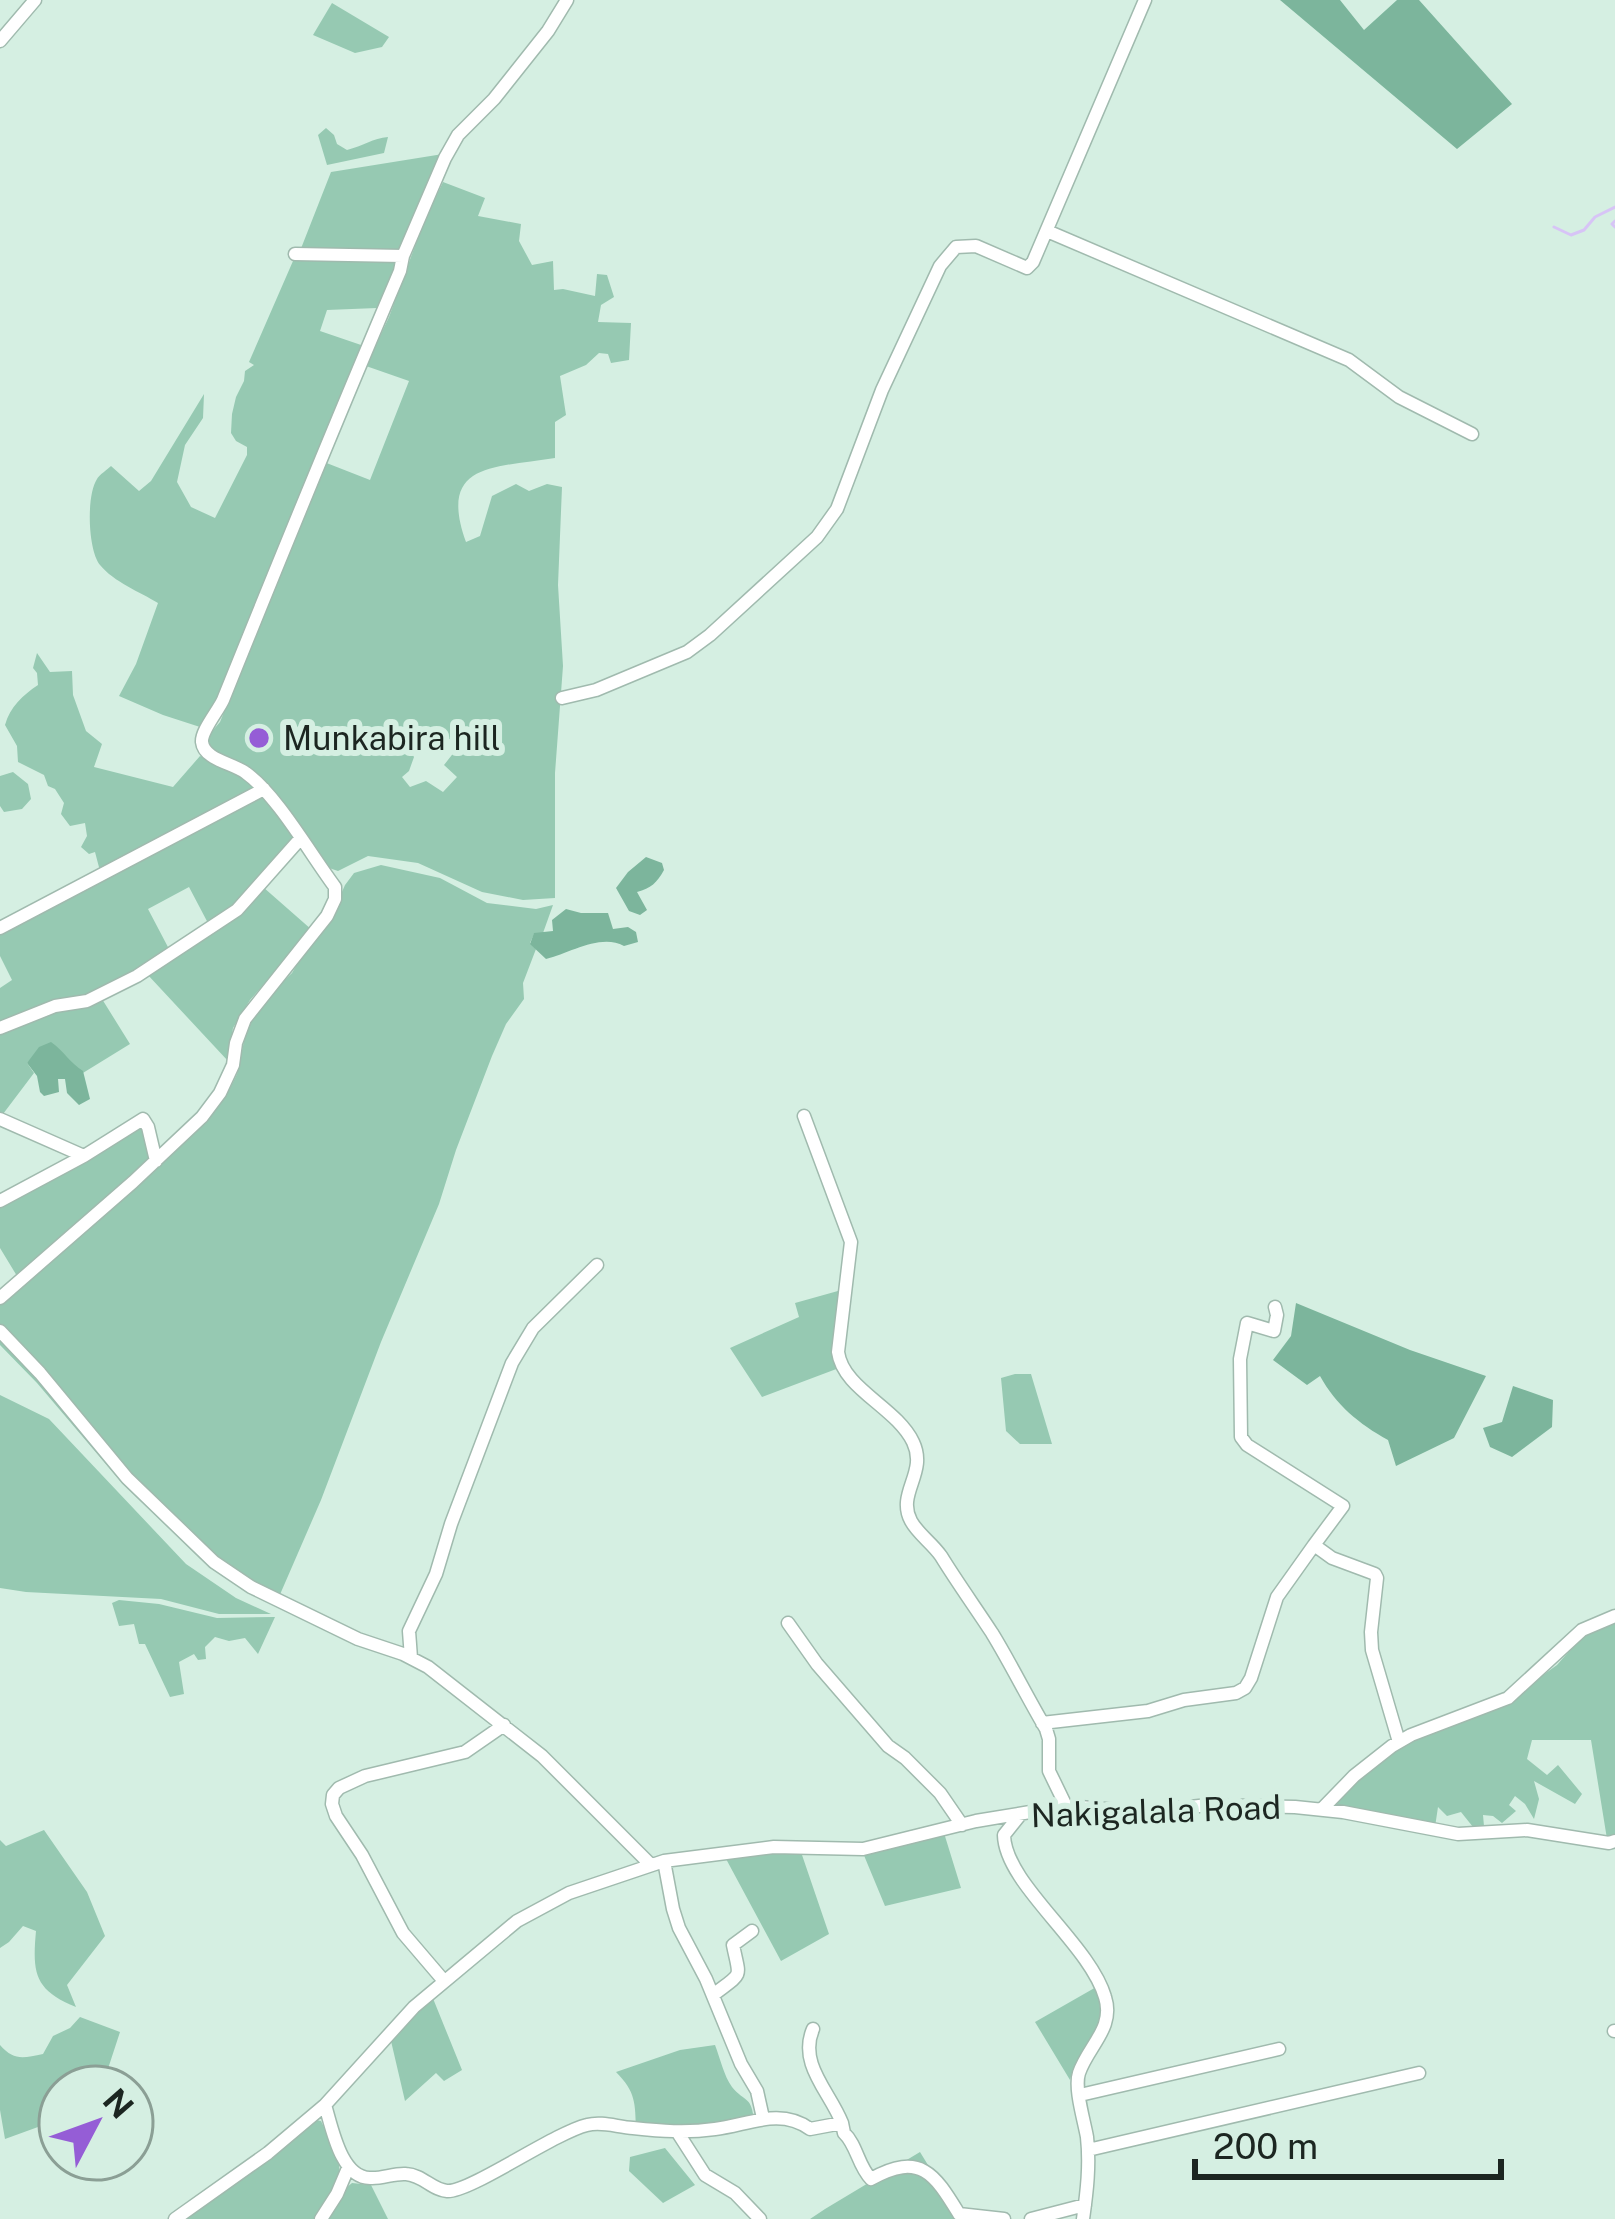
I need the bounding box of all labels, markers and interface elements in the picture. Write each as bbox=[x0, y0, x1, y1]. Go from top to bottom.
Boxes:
place label: Munkabira hill bbox=[283, 719, 501, 757]
marker: Munkabira hill bbox=[246, 725, 272, 751]
street label: Nakigalala Road bbox=[1030, 1788, 1282, 1834]
north arrow bbox=[36, 2063, 156, 2183]
text: N bbox=[96, 2081, 141, 2126]
scale bar bbox=[1195, 2105, 1501, 2179]
text: 200 m bbox=[1213, 2125, 1318, 2167]

